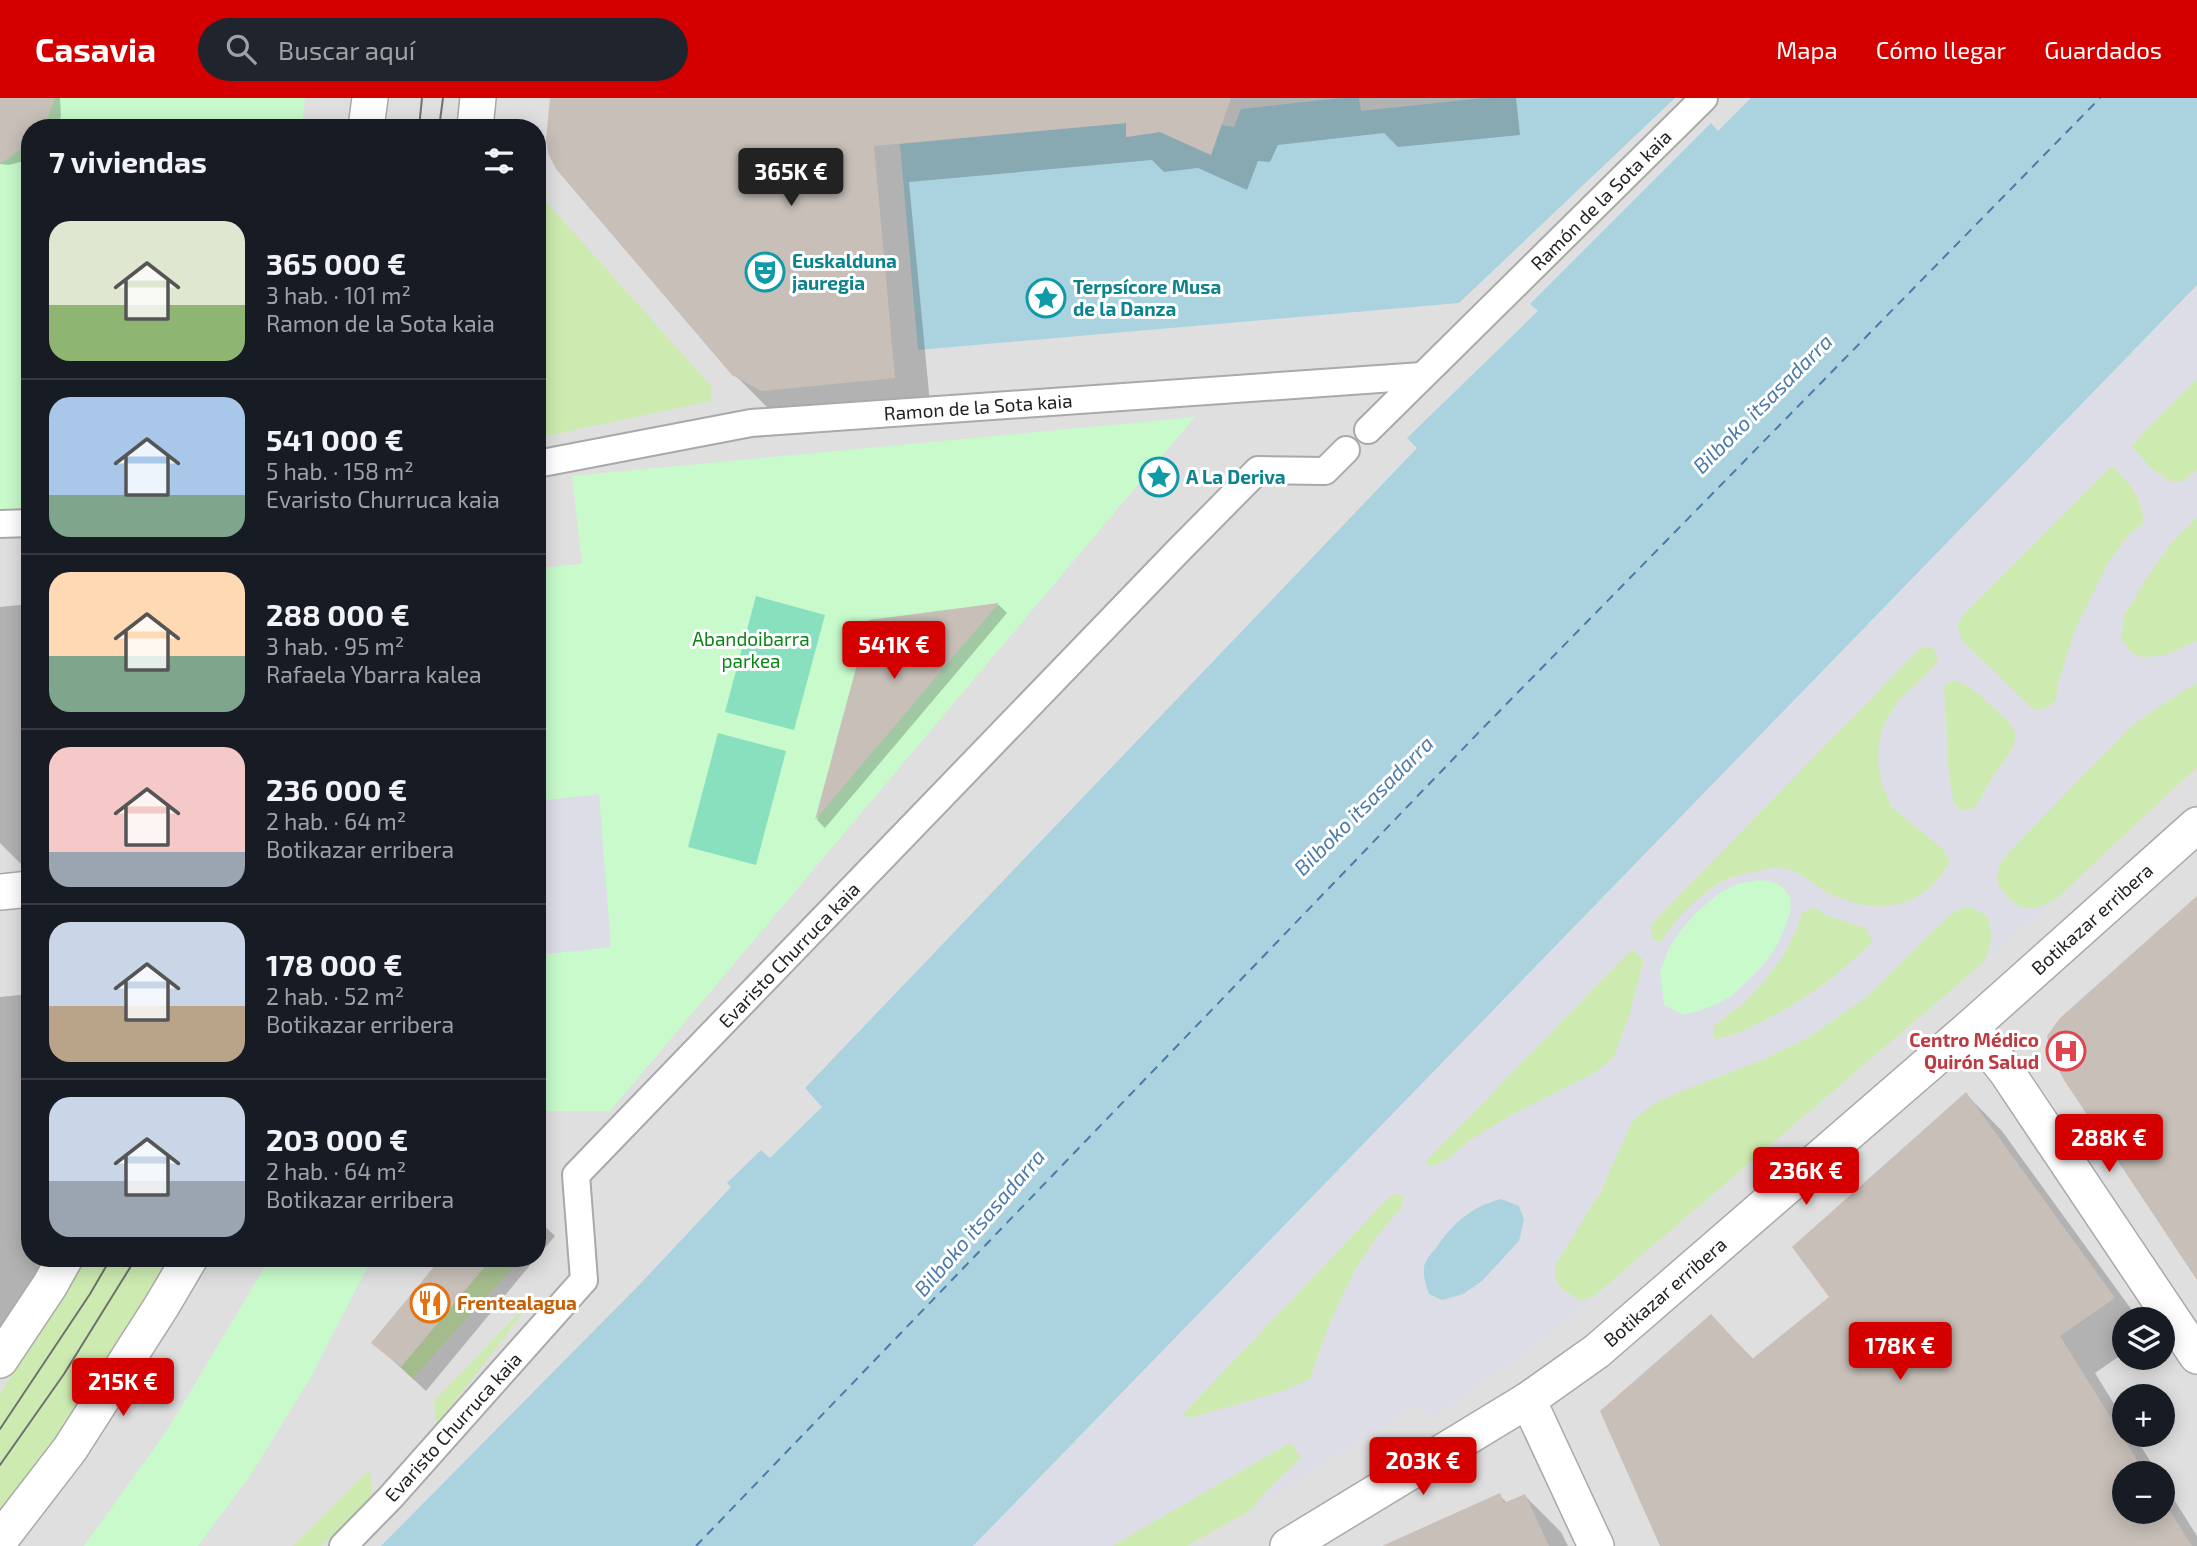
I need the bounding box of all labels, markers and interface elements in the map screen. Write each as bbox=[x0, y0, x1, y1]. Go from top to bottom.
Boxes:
search box bbox=[198, 18, 688, 81]
text: Casavia bbox=[35, 29, 156, 69]
icon: search bbox=[222, 30, 260, 68]
text: Buscar aquí bbox=[278, 34, 415, 65]
text: Mapa bbox=[1776, 35, 1838, 64]
text: Cómo llegar bbox=[1876, 35, 2006, 64]
text: Guardados bbox=[2044, 35, 2162, 64]
street label: Ramón de la Sota kaia bbox=[1526, 125, 1676, 275]
icon: filters bbox=[480, 142, 518, 180]
text: 7 viviendas bbox=[49, 143, 207, 179]
pin: 365K € bbox=[734, 148, 848, 208]
text: 365K € bbox=[754, 157, 828, 185]
text: 365 000 € bbox=[266, 245, 406, 281]
icon: home bbox=[105, 249, 189, 333]
place label: Euskalduna jauregia bbox=[792, 249, 897, 294]
theatre icon: Euskalduna jauregia bbox=[744, 251, 786, 293]
place label: Terpsícore Musa de la Danza bbox=[1073, 275, 1221, 320]
place icon: Terpsícore Musa de la Danza bbox=[1025, 277, 1067, 319]
text: 3 hab. · 101 m² bbox=[266, 281, 411, 309]
text: Ramon de la Sota kaia bbox=[266, 309, 495, 337]
water label: Bilboko itsasadarra bbox=[1687, 328, 1837, 478]
street label: Ramon de la Sota kaia bbox=[883, 388, 1073, 425]
text: 541 000 € bbox=[266, 421, 404, 457]
icon: home bbox=[105, 425, 189, 509]
place icon: A La Deriva bbox=[1138, 456, 1180, 498]
text: 5 hab. · 158 m² bbox=[266, 457, 414, 485]
place label: A La Deriva bbox=[1186, 465, 1286, 488]
text: Evaristo Churruca kaia bbox=[266, 485, 500, 513]
text: 288 000 € bbox=[266, 596, 410, 632]
icon: home bbox=[105, 600, 189, 684]
pin: 541K € bbox=[837, 622, 951, 681]
park label: Abandoibarra parkea bbox=[692, 627, 810, 672]
text: 541K € bbox=[858, 630, 930, 658]
text: 3 hab. · 95 m² bbox=[266, 632, 404, 660]
text: Rafaela Ybarra kalea bbox=[266, 660, 482, 688]
water label: Bilboko itsasadarra bbox=[1288, 730, 1438, 880]
text: 236 000 € bbox=[266, 771, 407, 807]
icon: home bbox=[105, 775, 189, 859]
text: 2 hab. · 64 m² bbox=[266, 807, 406, 835]
text: Botikazar erribera bbox=[266, 835, 454, 863]
street label: Botikazar erribera bbox=[2026, 858, 2157, 979]
street label: Evaristo Churruca kaia bbox=[713, 877, 864, 1032]
text: 178 000 € bbox=[266, 946, 403, 982]
icon: home bbox=[105, 950, 189, 1034]
text: 2 hab. · 52 m² bbox=[266, 982, 404, 1010]
text: Botikazar erribera bbox=[266, 1010, 454, 1038]
place label: Centro Médico Quirón Salud bbox=[1909, 1028, 2039, 1074]
hospital icon: Centro Médico Quirón Salud bbox=[2045, 1030, 2087, 1072]
pin: 288K € bbox=[2052, 1114, 2166, 1174]
text: 203 000 € bbox=[266, 1121, 408, 1157]
text: 288K € bbox=[2071, 1123, 2147, 1151]
icon: home bbox=[105, 1125, 189, 1209]
water label: Bilboko itsasadarra bbox=[908, 1143, 1049, 1301]
pin: 236K € bbox=[1749, 1148, 1863, 1207]
text: 236K € bbox=[1769, 1156, 1843, 1184]
text: 2 hab. · 64 m² bbox=[266, 1157, 406, 1185]
text: Botikazar erribera bbox=[266, 1185, 454, 1213]
street label: Botikazar erribera bbox=[1598, 1232, 1731, 1351]
restaurant icon: Frentealagua bbox=[409, 1282, 451, 1324]
place label: Frentealagua bbox=[457, 1291, 577, 1314]
map controls bbox=[2112, 1307, 2175, 1524]
button: layers bbox=[2112, 1307, 2175, 1370]
pin: 178K € bbox=[1843, 1322, 1957, 1382]
text: 178K € bbox=[1865, 1331, 1935, 1359]
street label: Evaristo Churruca kaia bbox=[379, 1347, 526, 1506]
pin: 215K € bbox=[66, 1358, 180, 1418]
text: 215K € bbox=[88, 1367, 158, 1395]
button: + bbox=[2112, 1384, 2175, 1447]
pin: 203K € bbox=[1366, 1438, 1480, 1497]
text: 203K € bbox=[1385, 1446, 1461, 1474]
button: − bbox=[2112, 1461, 2175, 1524]

